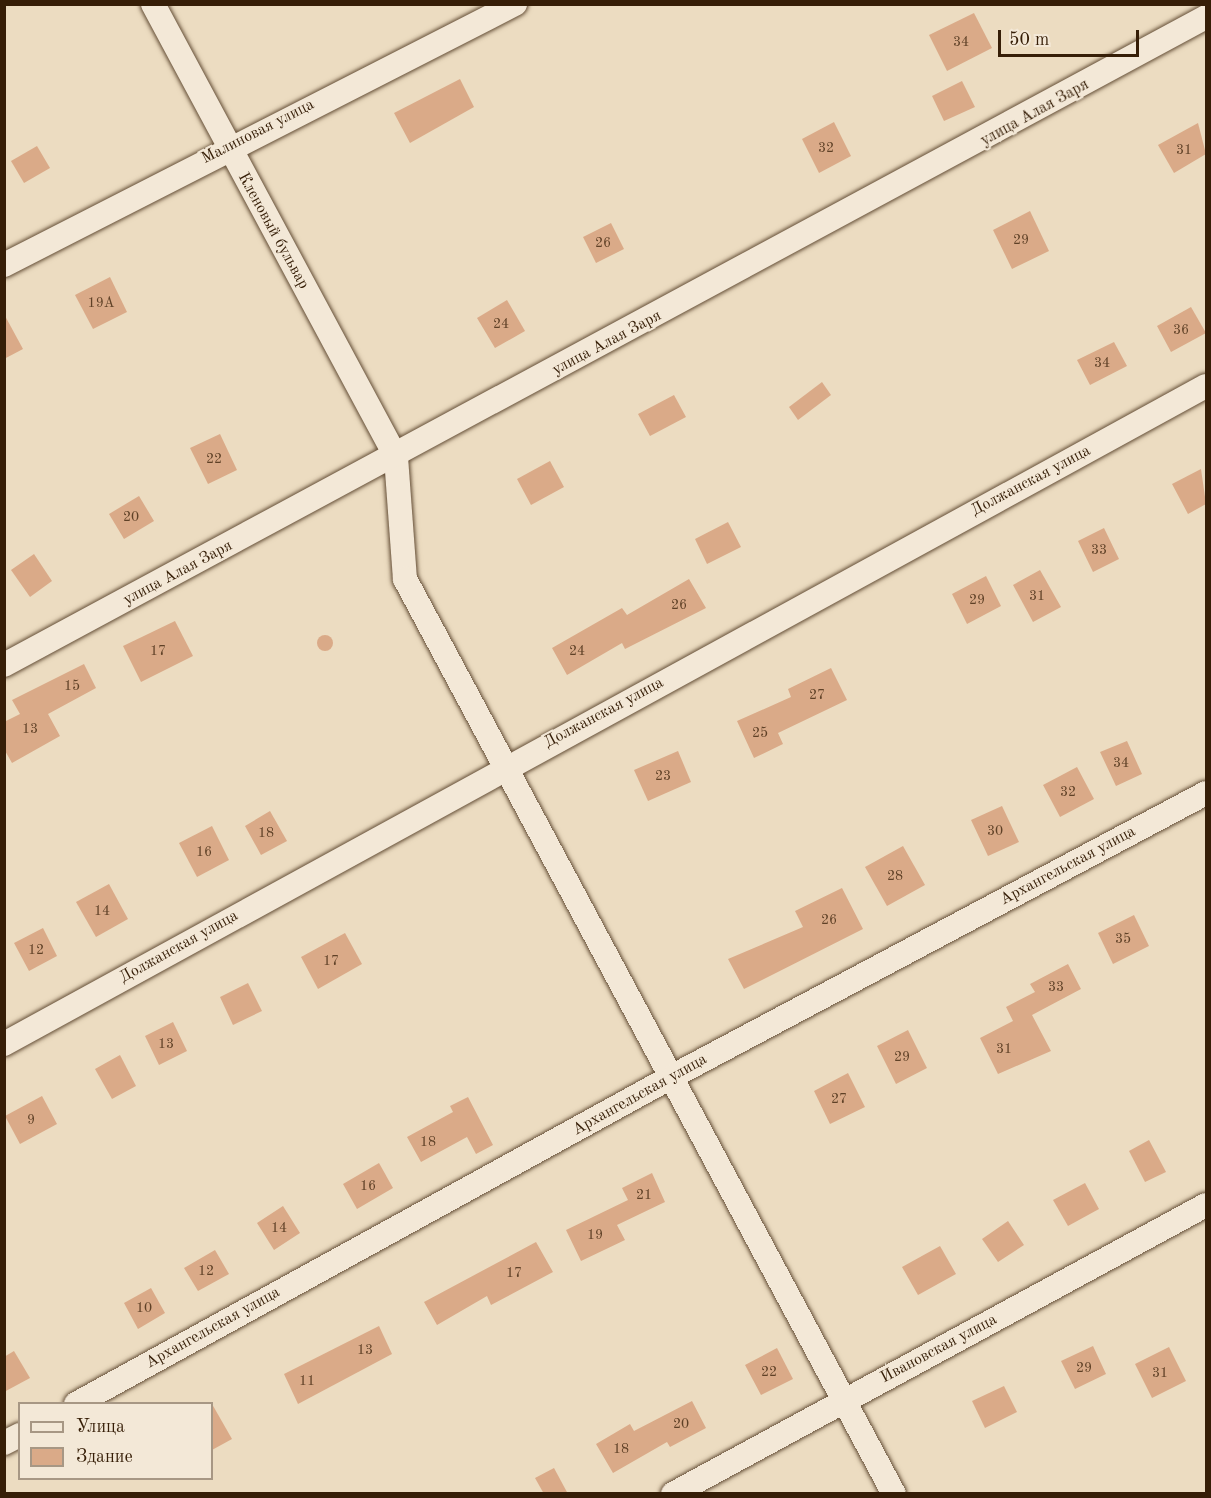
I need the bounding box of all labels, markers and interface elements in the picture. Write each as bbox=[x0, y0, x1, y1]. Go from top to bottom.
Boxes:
scale bar bbox=[1001, 18, 1142, 56]
text: 50 m bbox=[1009, 31, 1049, 49]
house number: 34 bbox=[953, 34, 969, 50]
street label: улица Алая Заря bbox=[977, 75, 1093, 151]
street label: Малиновая улица bbox=[198, 95, 318, 169]
house number: 32 bbox=[818, 140, 834, 156]
house number: 31 bbox=[1176, 142, 1192, 158]
street label: Кленовый бульвар bbox=[233, 169, 313, 293]
house number: 29 bbox=[1013, 232, 1029, 248]
house number: 26 bbox=[595, 235, 611, 251]
house number: 19А bbox=[88, 295, 114, 311]
street label: улица Алая Заря bbox=[549, 306, 665, 380]
house number: 24 bbox=[493, 316, 509, 332]
house number: 36 bbox=[1173, 322, 1189, 338]
house number: 34 bbox=[1094, 355, 1110, 371]
street label: Должанская улица bbox=[968, 441, 1094, 521]
house number: 22 bbox=[206, 451, 222, 467]
house number: 20 bbox=[123, 509, 139, 525]
street label: улица Алая Заря bbox=[120, 536, 236, 610]
house number: 33 bbox=[1091, 542, 1107, 558]
house number: 31 bbox=[1029, 588, 1045, 604]
house number: 29 bbox=[969, 592, 985, 608]
house number: 26 bbox=[671, 597, 687, 613]
house number: 17 bbox=[150, 643, 166, 659]
house number: 24 bbox=[569, 643, 585, 659]
street label: Должанская улица bbox=[541, 673, 667, 753]
house number: 15 bbox=[64, 678, 80, 694]
house number: 27 bbox=[809, 687, 825, 703]
house number: 13 bbox=[22, 721, 38, 737]
house number: 25 bbox=[752, 725, 768, 741]
house number: 34 bbox=[1113, 755, 1129, 771]
house number: 23 bbox=[655, 768, 671, 784]
house number: 32 bbox=[1060, 784, 1076, 800]
street label: Архангельская улица bbox=[997, 822, 1139, 910]
house number: 30 bbox=[987, 823, 1003, 839]
house number: 18 bbox=[258, 825, 274, 841]
house number: 16 bbox=[196, 844, 212, 860]
house number: 28 bbox=[887, 868, 903, 884]
house number: 14 bbox=[94, 903, 110, 919]
street label: Должанская улица bbox=[116, 906, 242, 988]
house number: 26 bbox=[821, 912, 837, 928]
house number: 35 bbox=[1115, 931, 1131, 947]
house number: 12 bbox=[28, 942, 44, 958]
house number: 17 bbox=[323, 953, 339, 969]
house number: 33 bbox=[1048, 979, 1064, 995]
house number: 13 bbox=[158, 1036, 174, 1052]
house number: 31 bbox=[996, 1041, 1012, 1057]
house number: 29 bbox=[894, 1049, 910, 1065]
street label: Архангельская улица bbox=[569, 1050, 711, 1140]
house number: 27 bbox=[831, 1091, 847, 1107]
house number: 9 bbox=[27, 1112, 35, 1128]
house number: 18 bbox=[420, 1134, 436, 1150]
house number: 16 bbox=[360, 1178, 376, 1194]
house number: 21 bbox=[636, 1187, 652, 1203]
house number: 14 bbox=[271, 1220, 287, 1236]
house number: 19 bbox=[587, 1227, 603, 1243]
house number: 12 bbox=[198, 1263, 214, 1279]
house number: 17 bbox=[506, 1265, 522, 1281]
street label: Архангельская улица bbox=[142, 1283, 284, 1373]
house number: 10 bbox=[136, 1300, 152, 1316]
street label: Ивановская улица bbox=[878, 1310, 1000, 1388]
house number: 13 bbox=[357, 1342, 373, 1358]
house number: 29 bbox=[1076, 1360, 1092, 1376]
house number: 22 bbox=[761, 1364, 777, 1380]
house number: 31 bbox=[1152, 1365, 1168, 1381]
house number: 11 bbox=[299, 1373, 315, 1389]
legend bbox=[18, 1402, 213, 1480]
house number: 20 bbox=[673, 1416, 689, 1432]
text: Улица bbox=[76, 1418, 125, 1436]
house number: 18 bbox=[613, 1441, 629, 1457]
text: Здание bbox=[76, 1448, 133, 1466]

